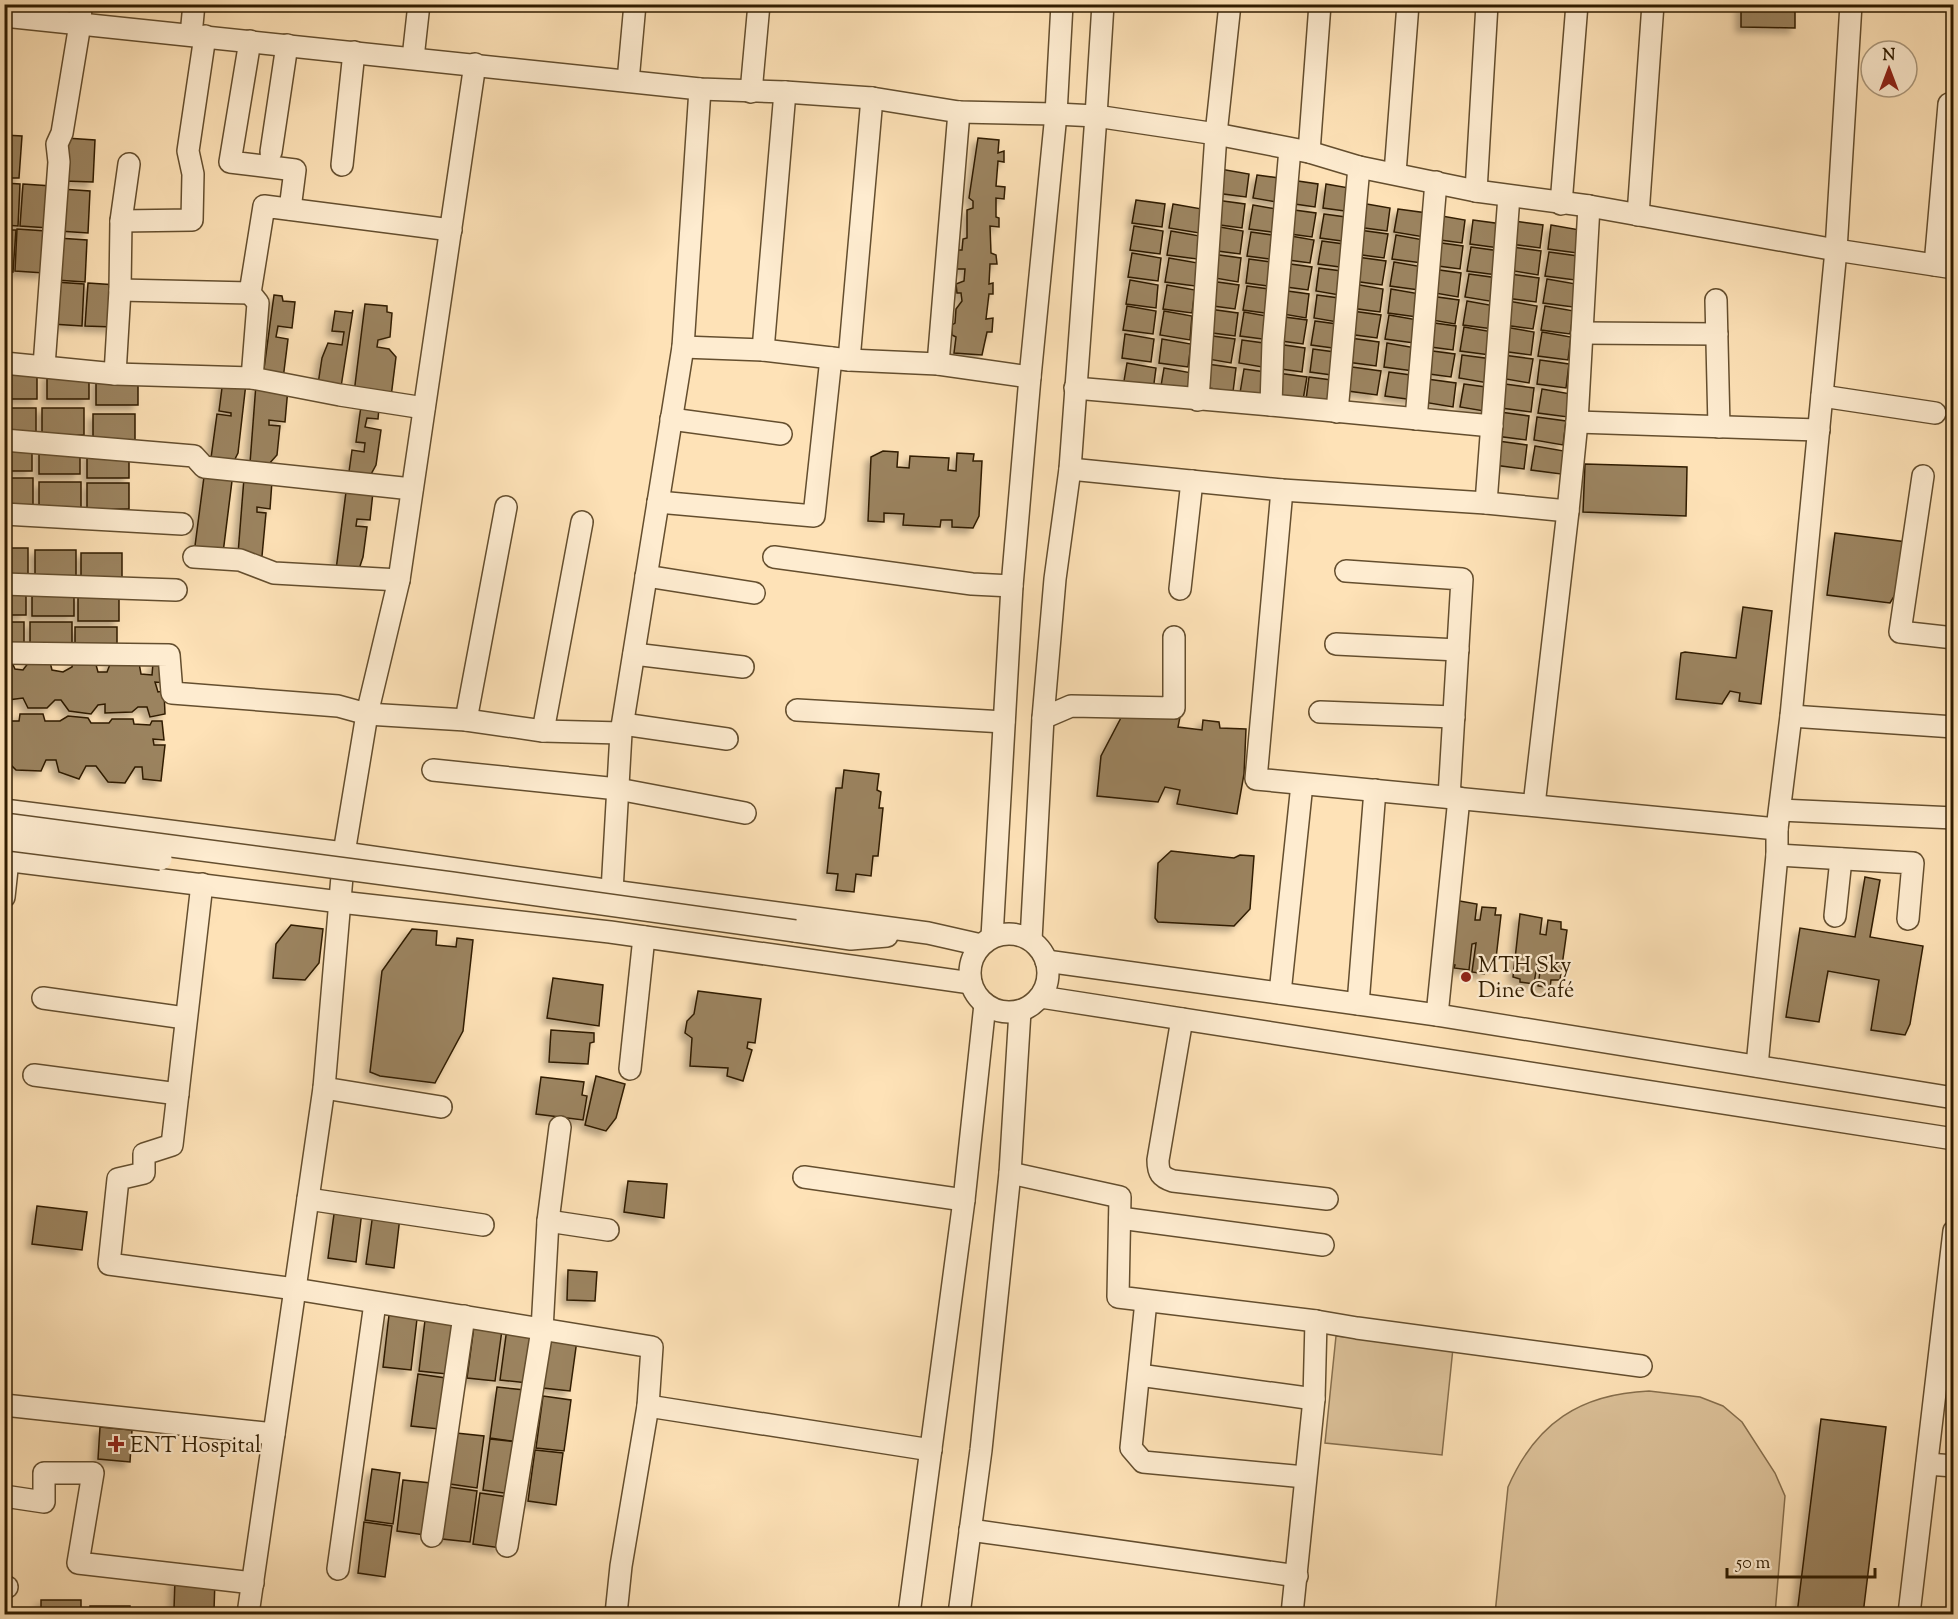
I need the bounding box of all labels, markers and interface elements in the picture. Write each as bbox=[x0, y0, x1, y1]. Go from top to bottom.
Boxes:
north arrow bbox=[1859, 39, 1919, 99]
text: N bbox=[1883, 45, 1896, 68]
place label: MTH Sky Dine Café bbox=[1478, 951, 1574, 1008]
marker: MTH Sky Dine Café bbox=[1459, 970, 1473, 984]
place label: ENT Hospital bbox=[130, 1431, 261, 1463]
marker: ENT Hospital bbox=[107, 1435, 125, 1453]
scale bar bbox=[1727, 1541, 1876, 1579]
text: 50 m bbox=[1735, 1551, 1771, 1577]

